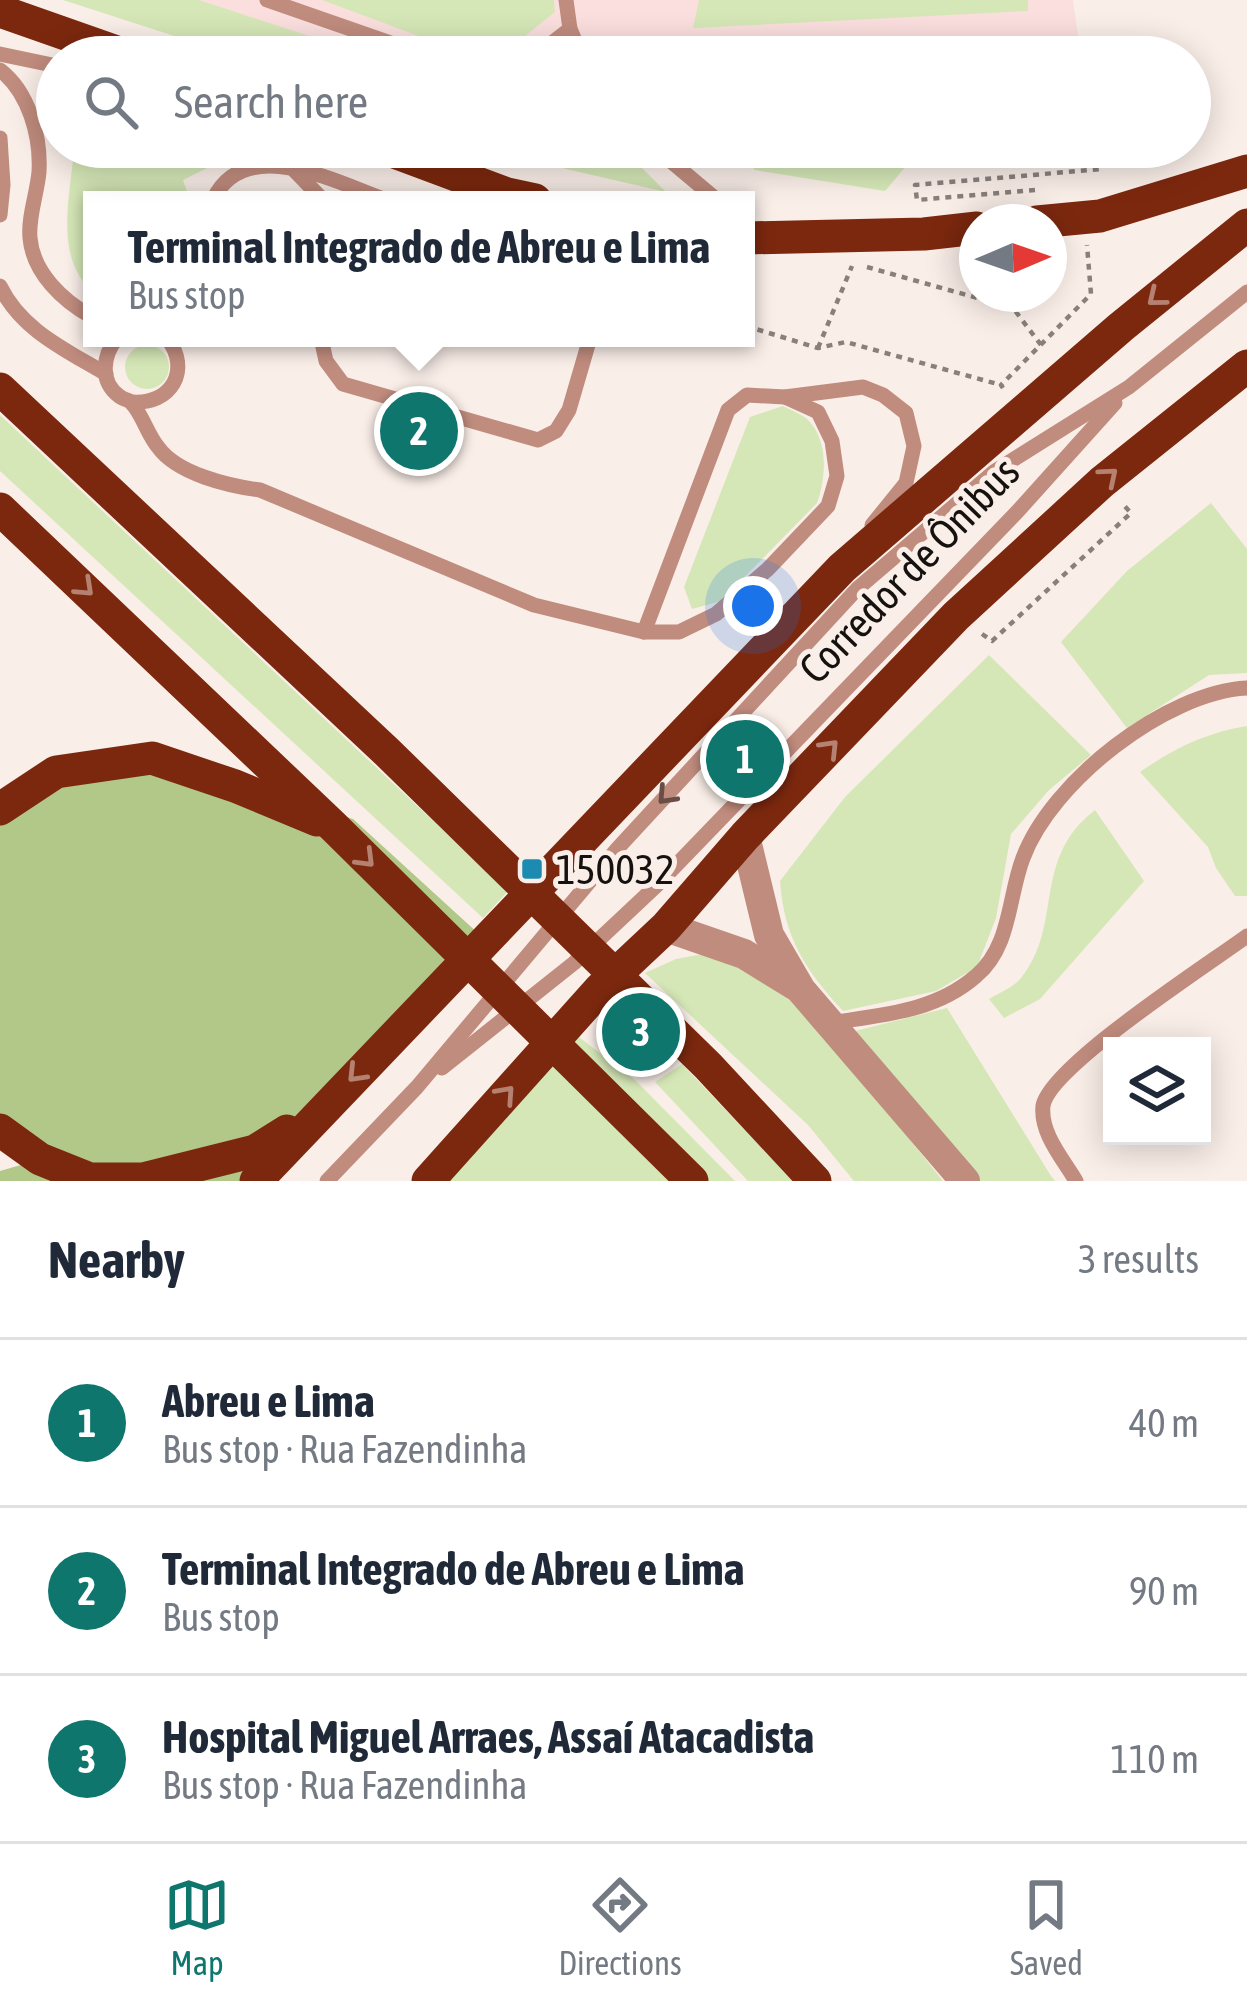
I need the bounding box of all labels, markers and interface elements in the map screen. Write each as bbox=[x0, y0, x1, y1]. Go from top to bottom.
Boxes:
search box bbox=[36, 36, 1211, 168]
icon: search bbox=[78, 69, 144, 135]
text: Search here bbox=[174, 76, 368, 128]
popup bbox=[83, 191, 755, 347]
north arrow bbox=[959, 204, 1067, 312]
text: Terminal Integrado de Abreu e Lima bbox=[128, 221, 710, 273]
text: Bus stop bbox=[128, 273, 246, 317]
one-way arrow bbox=[1148, 284, 1170, 305]
pin: 2 bbox=[380, 386, 458, 476]
street label: Corredor de Ônibus bbox=[789, 447, 1029, 693]
one-way arrow bbox=[1095, 469, 1117, 491]
one-way arrow bbox=[72, 574, 93, 596]
your location bbox=[723, 576, 783, 636]
pin: 1 bbox=[706, 714, 784, 804]
one-way arrow bbox=[815, 740, 837, 762]
one-way arrow bbox=[659, 782, 680, 803]
one-way arrow bbox=[352, 845, 374, 867]
place label: 150032 bbox=[556, 845, 674, 893]
marker: 150032 bbox=[519, 856, 545, 882]
pin: 3 bbox=[602, 987, 680, 1077]
map controls bbox=[1103, 1037, 1211, 1145]
button: layers bbox=[1103, 1037, 1211, 1145]
one-way arrow bbox=[348, 1060, 370, 1082]
one-way arrow bbox=[492, 1086, 513, 1107]
text: Nearby bbox=[48, 1230, 185, 1289]
text: 3 results bbox=[1078, 1237, 1199, 1281]
text: Abreu e Lima bbox=[162, 1375, 375, 1427]
text: 1 bbox=[78, 1401, 96, 1445]
text: 40 m bbox=[1129, 1401, 1199, 1445]
text: Bus stop · Rua Fazendinha bbox=[162, 1427, 527, 1471]
text: Terminal Integrado de Abreu e Lima bbox=[162, 1543, 744, 1595]
text: 2 bbox=[78, 1569, 96, 1613]
text: 90 m bbox=[1129, 1569, 1199, 1613]
text: Bus stop bbox=[162, 1595, 280, 1639]
text: Hospital Miguel Arraes, Assaí Atacadista bbox=[162, 1711, 814, 1763]
text: 3 bbox=[78, 1737, 96, 1781]
text: 110 m bbox=[1111, 1737, 1199, 1781]
text: Bus stop · Rua Fazendinha bbox=[162, 1763, 527, 1807]
tab: Map bbox=[164, 1872, 230, 1982]
tab: Directions bbox=[558, 1872, 682, 1982]
tab: Saved bbox=[1010, 1872, 1083, 1982]

